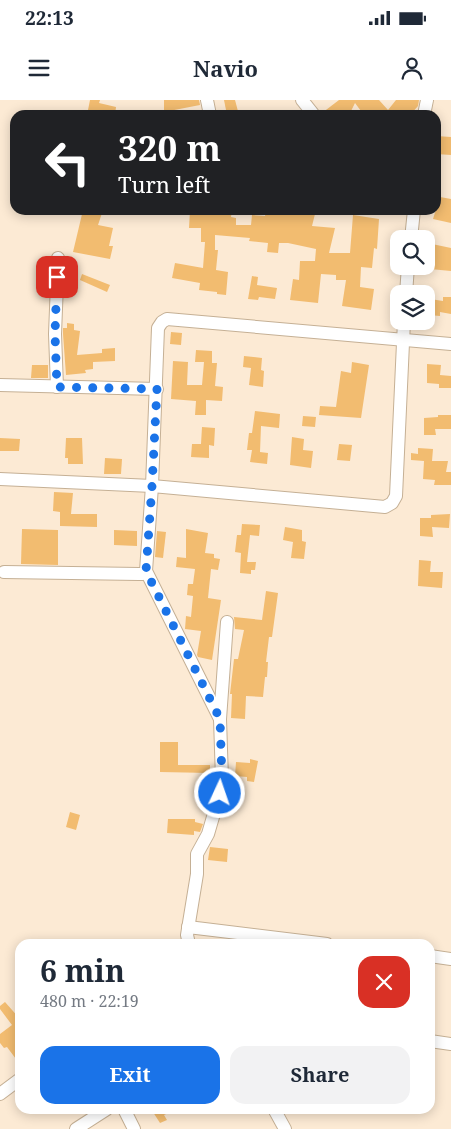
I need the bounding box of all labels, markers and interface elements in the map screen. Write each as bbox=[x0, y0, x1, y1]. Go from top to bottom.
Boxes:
text: 22:13 bbox=[25, 5, 74, 31]
text: Navio bbox=[193, 53, 258, 83]
icon: menu bbox=[25, 54, 53, 82]
icon: person bbox=[398, 54, 426, 82]
text: 320 m bbox=[118, 124, 221, 171]
icon: left bbox=[35, 130, 100, 195]
text: Turn left bbox=[118, 169, 210, 199]
map controls bbox=[390, 230, 435, 330]
button: search bbox=[390, 230, 435, 275]
pin bbox=[36, 256, 78, 298]
icon: arrive bbox=[43, 263, 71, 291]
button: layers bbox=[390, 285, 435, 330]
position arrow bbox=[193, 766, 245, 818]
text: 6 min bbox=[40, 950, 125, 991]
button: close bbox=[358, 956, 410, 1008]
text: 480 m · 22:19 bbox=[40, 990, 139, 1012]
button: Exit bbox=[40, 1046, 220, 1104]
button: Share bbox=[230, 1046, 410, 1104]

